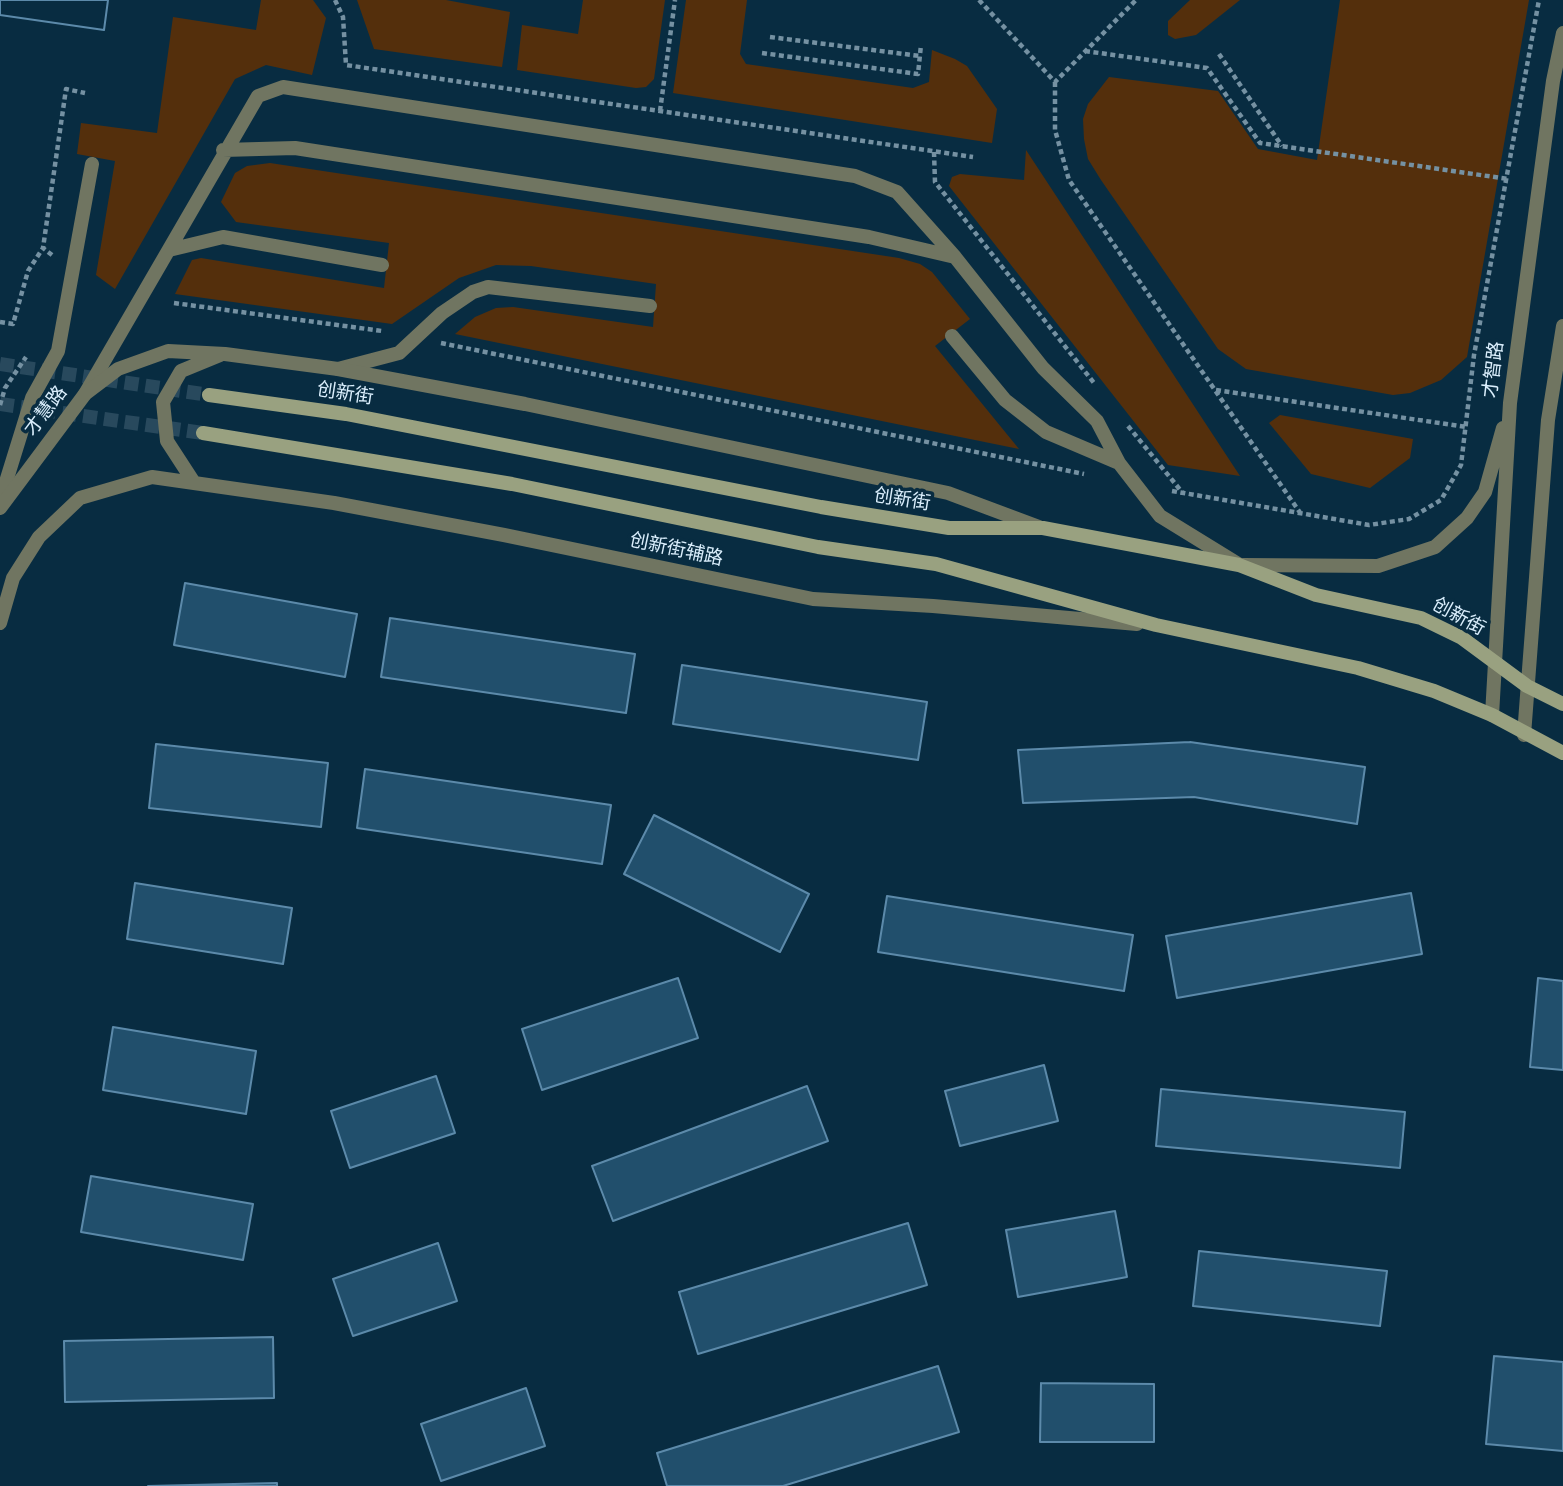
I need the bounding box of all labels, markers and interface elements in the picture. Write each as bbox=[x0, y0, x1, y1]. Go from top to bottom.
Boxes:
street label: 才智路 bbox=[1480, 340, 1510, 400]
street label: 创新街 bbox=[315, 379, 375, 411]
street label: 才慧路 bbox=[21, 382, 73, 442]
street label: 创新街 bbox=[872, 485, 932, 517]
street label: 创新街辅路 bbox=[627, 530, 725, 572]
street label: 创新街 bbox=[1428, 594, 1488, 642]

